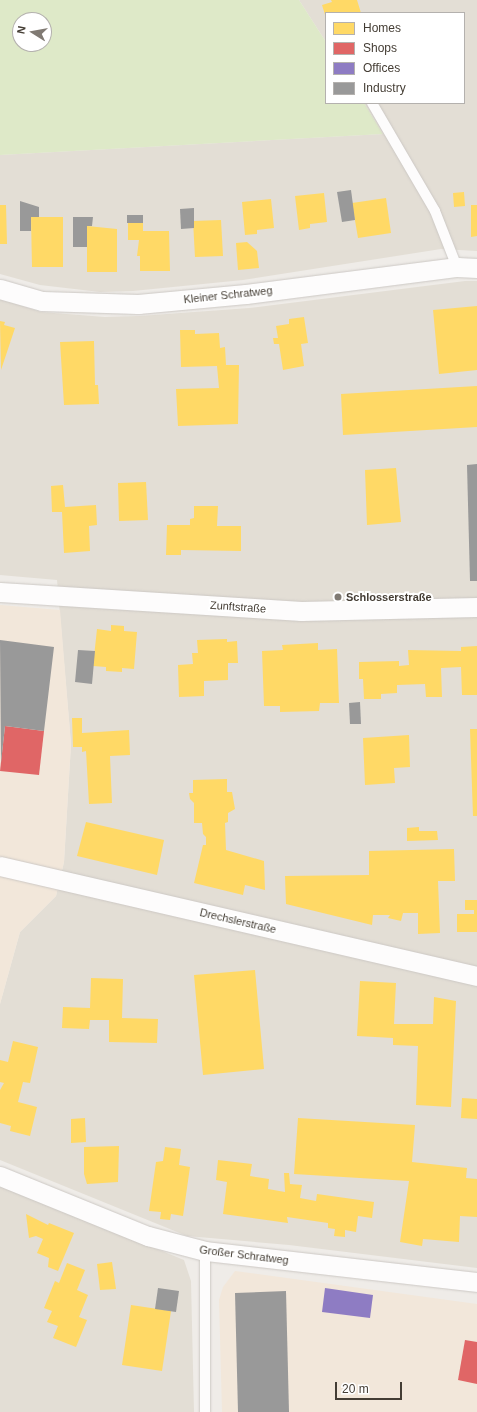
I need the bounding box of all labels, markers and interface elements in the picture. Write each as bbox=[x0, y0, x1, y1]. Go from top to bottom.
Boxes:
north arrow bbox=[12, 12, 52, 52]
legend bbox=[325, 12, 465, 104]
text: Homes bbox=[363, 21, 401, 35]
text: N bbox=[15, 25, 28, 35]
text: Shops bbox=[363, 41, 397, 55]
text: Offices bbox=[363, 61, 400, 75]
text: Industry bbox=[363, 81, 406, 95]
street label: Kleiner Schratweg bbox=[183, 284, 273, 306]
place label: Schlosserstraße bbox=[346, 590, 432, 604]
marker: Schlosserstraße bbox=[333, 592, 343, 602]
street label: Zunftstraße bbox=[209, 598, 267, 616]
street label: Drechslerstraße bbox=[198, 906, 278, 936]
street label: Großer Schratweg bbox=[199, 1243, 289, 1267]
scale bar bbox=[337, 1374, 404, 1400]
text: 20 m bbox=[342, 1382, 369, 1396]

